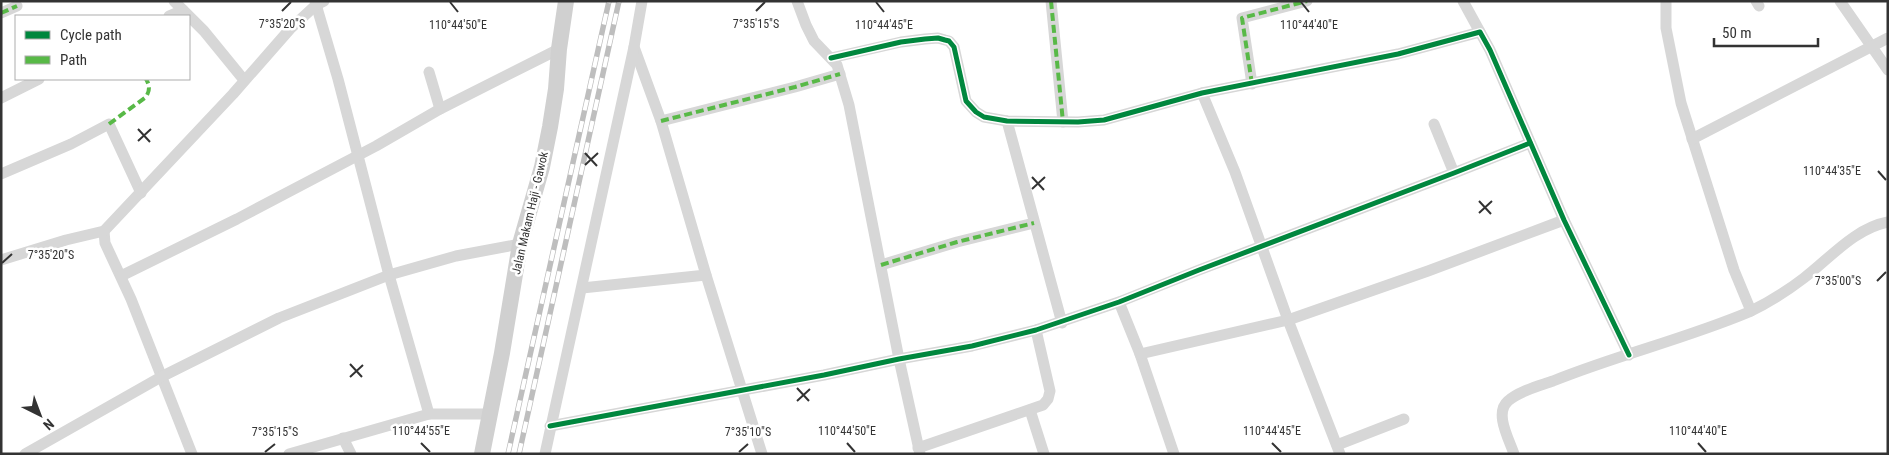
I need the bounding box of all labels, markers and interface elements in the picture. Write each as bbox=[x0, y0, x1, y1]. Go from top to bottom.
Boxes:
legend bbox=[15, 15, 190, 80]
scale bar bbox=[1714, 15, 1818, 47]
text: 7°35'20"S bbox=[259, 17, 305, 31]
text: 7°35'15"S bbox=[733, 17, 779, 31]
text: 110°44'50"E bbox=[429, 18, 487, 32]
text: 110°44'45"E bbox=[855, 18, 913, 32]
text: 110°44'40"E bbox=[1280, 18, 1338, 32]
text: 50 m bbox=[1722, 24, 1752, 42]
text: Cycle path bbox=[60, 26, 122, 44]
text: Path bbox=[60, 51, 87, 69]
street label: Jalan Makam Haji - Gawok bbox=[509, 150, 551, 276]
text: 110°44'35"E bbox=[1803, 164, 1861, 178]
text: 7°35'20"S bbox=[28, 248, 74, 262]
text: 7°35'00"S bbox=[1815, 274, 1861, 288]
north arrow bbox=[15, 390, 65, 440]
text: N bbox=[40, 416, 57, 433]
text: 110°44'55"E bbox=[392, 424, 450, 438]
text: 110°44'50"E bbox=[818, 424, 876, 438]
text: 110°44'45"E bbox=[1243, 424, 1301, 438]
text: 110°44'40"E bbox=[1669, 424, 1727, 438]
text: 7°35'15"S bbox=[252, 425, 298, 439]
text: 7°35'10"S bbox=[725, 425, 771, 439]

